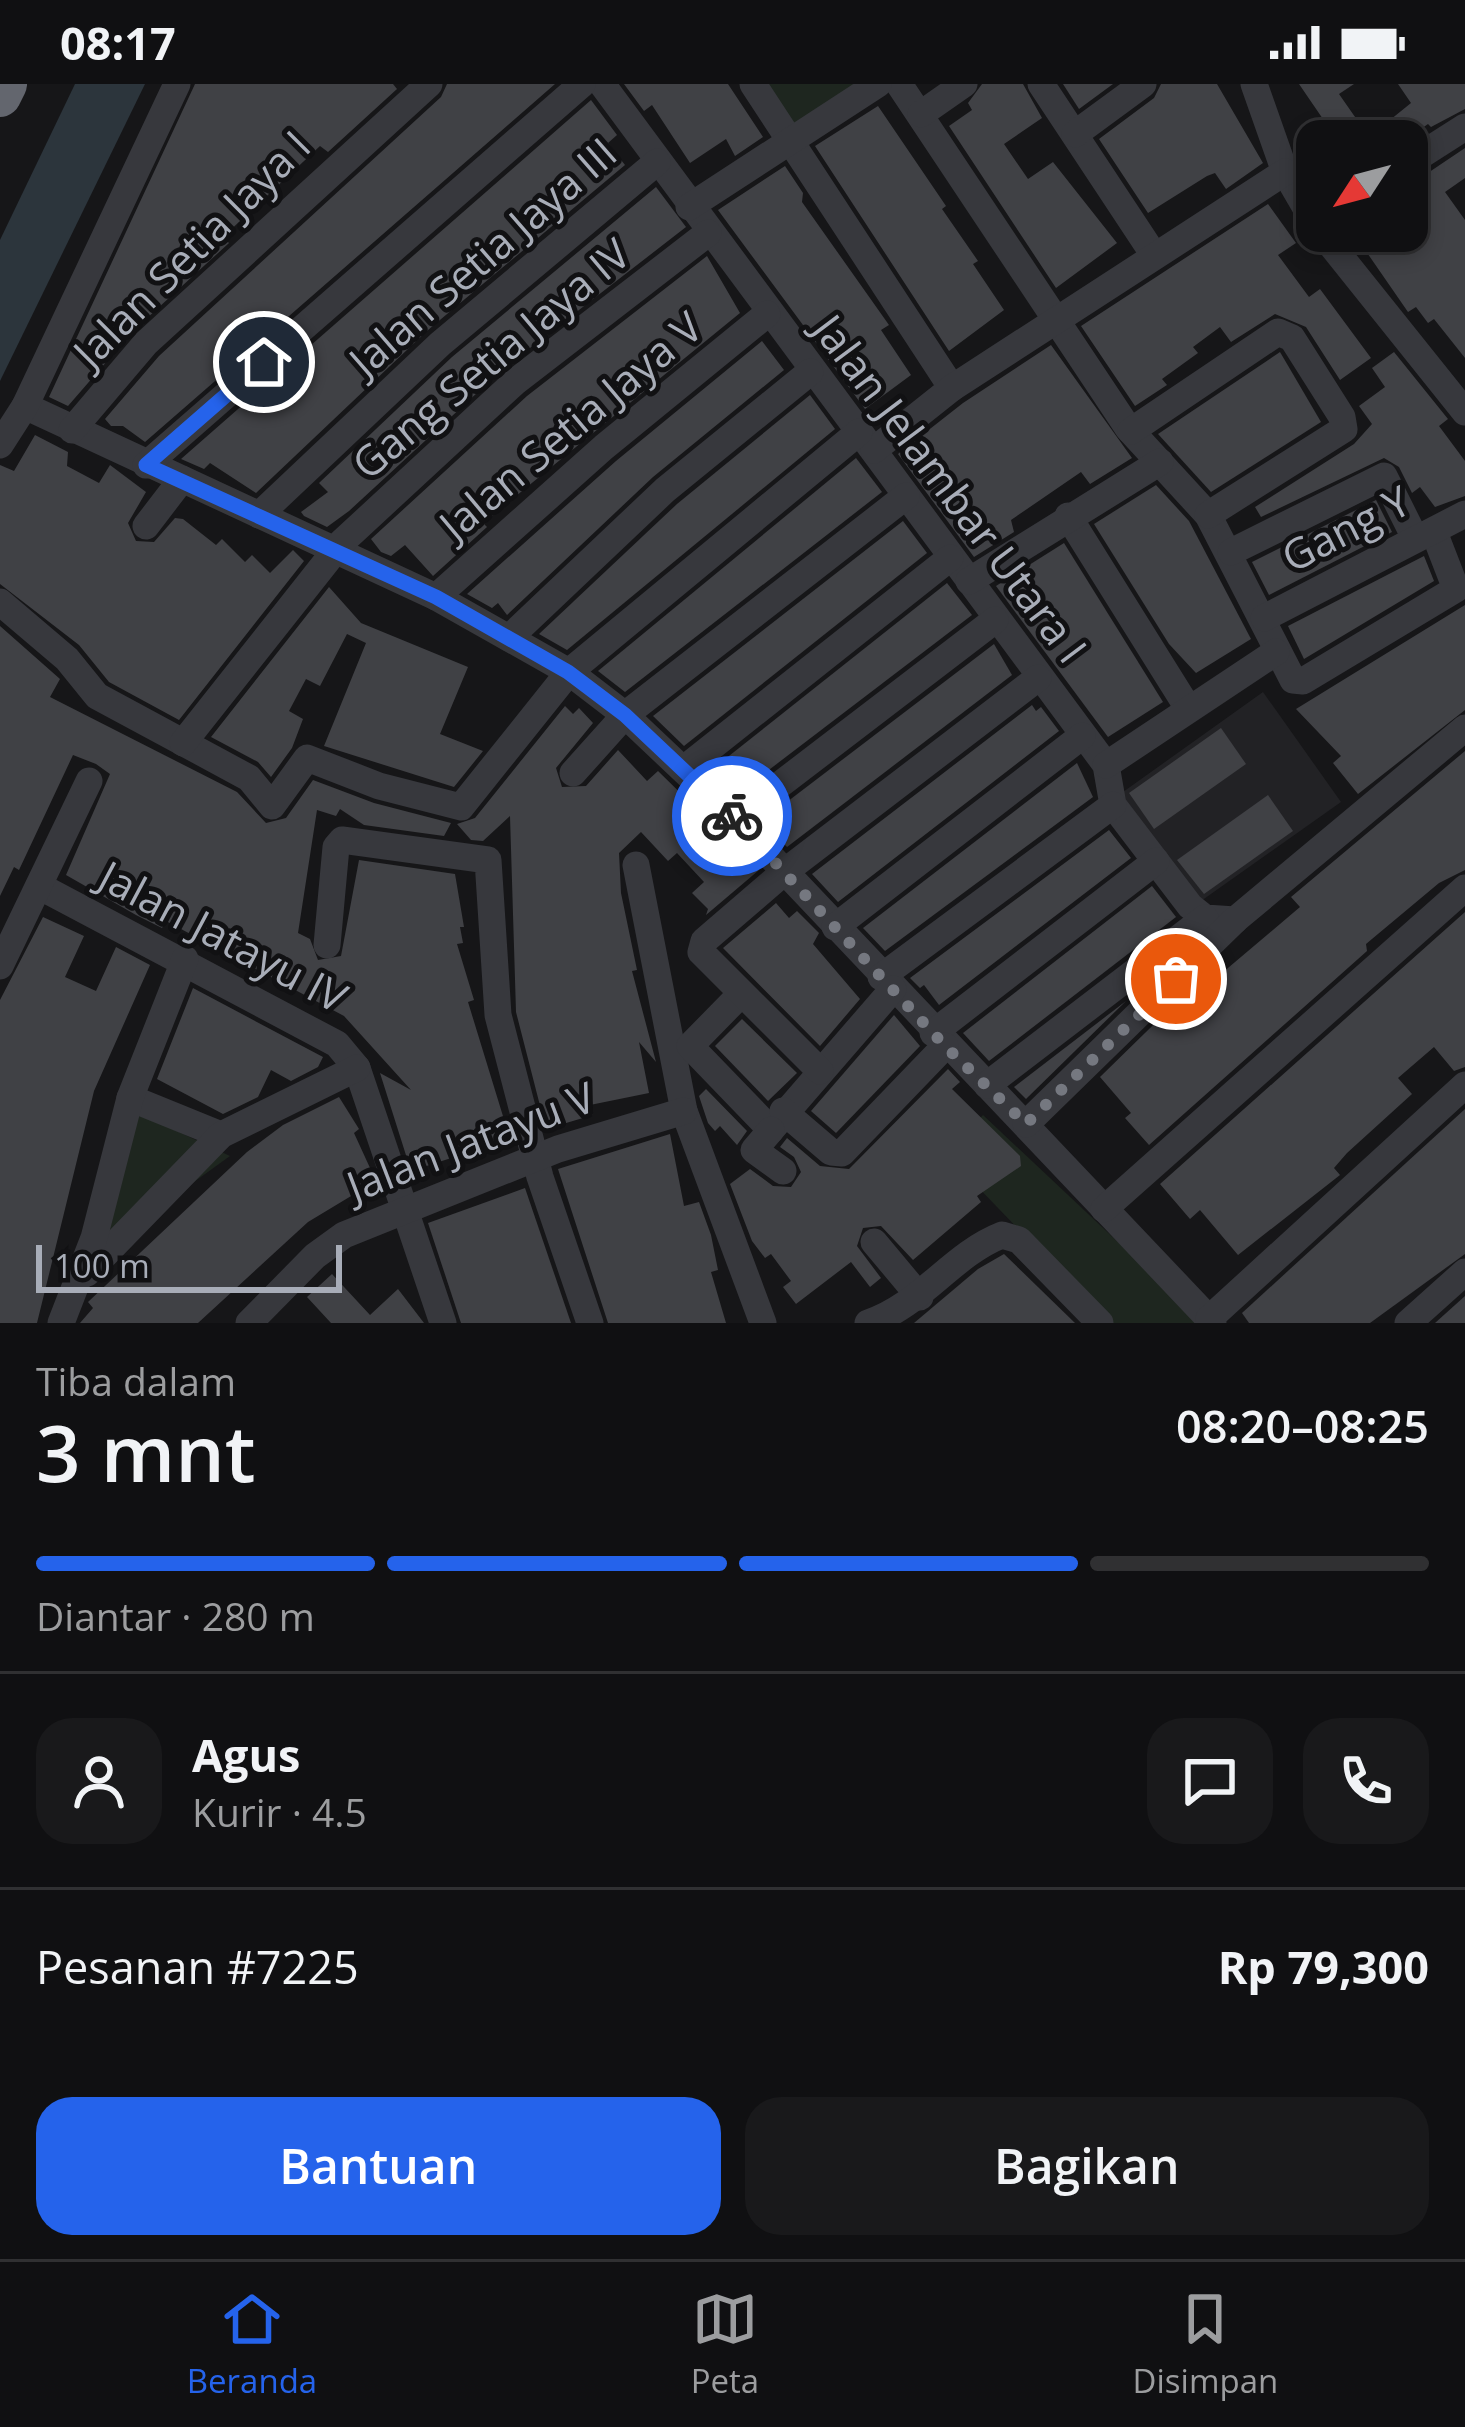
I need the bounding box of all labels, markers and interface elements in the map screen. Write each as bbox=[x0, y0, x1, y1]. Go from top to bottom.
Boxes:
text: 08:17 bbox=[60, 12, 176, 73]
street label: Jalan Setia Jaya I bbox=[57, 117, 322, 382]
north arrow bbox=[1296, 120, 1428, 252]
map controls bbox=[1296, 120, 1428, 252]
street label: Jalan Setia Jaya III bbox=[333, 124, 628, 390]
street label: Gang Setia Jaya IV bbox=[339, 224, 642, 491]
street label: Jalan Setia Jaya V bbox=[424, 297, 714, 554]
street label: Jalan Jelambar Utara I bbox=[799, 299, 1101, 674]
pin bbox=[213, 311, 315, 413]
icon: home bbox=[231, 329, 297, 395]
street label: Gang Y bbox=[1271, 471, 1420, 584]
courier bbox=[672, 756, 792, 876]
icon: bike bbox=[699, 783, 765, 849]
street label: Jalan Jatayu IV bbox=[86, 845, 358, 1025]
pin bbox=[1125, 928, 1227, 1030]
icon: bag bbox=[1143, 946, 1209, 1012]
street label: Jalan Jatayu V bbox=[335, 1067, 603, 1215]
scale bar bbox=[36, 1239, 342, 1292]
text: 100 m bbox=[54, 1243, 150, 1288]
text: Tiba dalam bbox=[36, 1354, 236, 1407]
text: 08:20–08:25 bbox=[1176, 1395, 1429, 1456]
text: 3 mnt bbox=[36, 1399, 256, 1505]
text: Diantar · 280 m bbox=[36, 1589, 315, 1642]
button: person bbox=[36, 1718, 162, 1844]
button: chat bbox=[1147, 1718, 1273, 1844]
button: phone bbox=[1303, 1718, 1429, 1844]
text: Agus bbox=[192, 1724, 300, 1785]
text: Kurir · 4.5 bbox=[192, 1785, 367, 1838]
text: Pesanan #7225 bbox=[36, 1936, 359, 1997]
text: Rp 79,300 bbox=[1218, 1936, 1429, 1997]
button: Bantuan bbox=[36, 2097, 721, 2235]
button: Bagikan bbox=[745, 2097, 1429, 2235]
tab: Beranda bbox=[187, 2286, 317, 2403]
tab: Peta bbox=[691, 2286, 759, 2403]
tab: Disimpan bbox=[1133, 2286, 1278, 2403]

